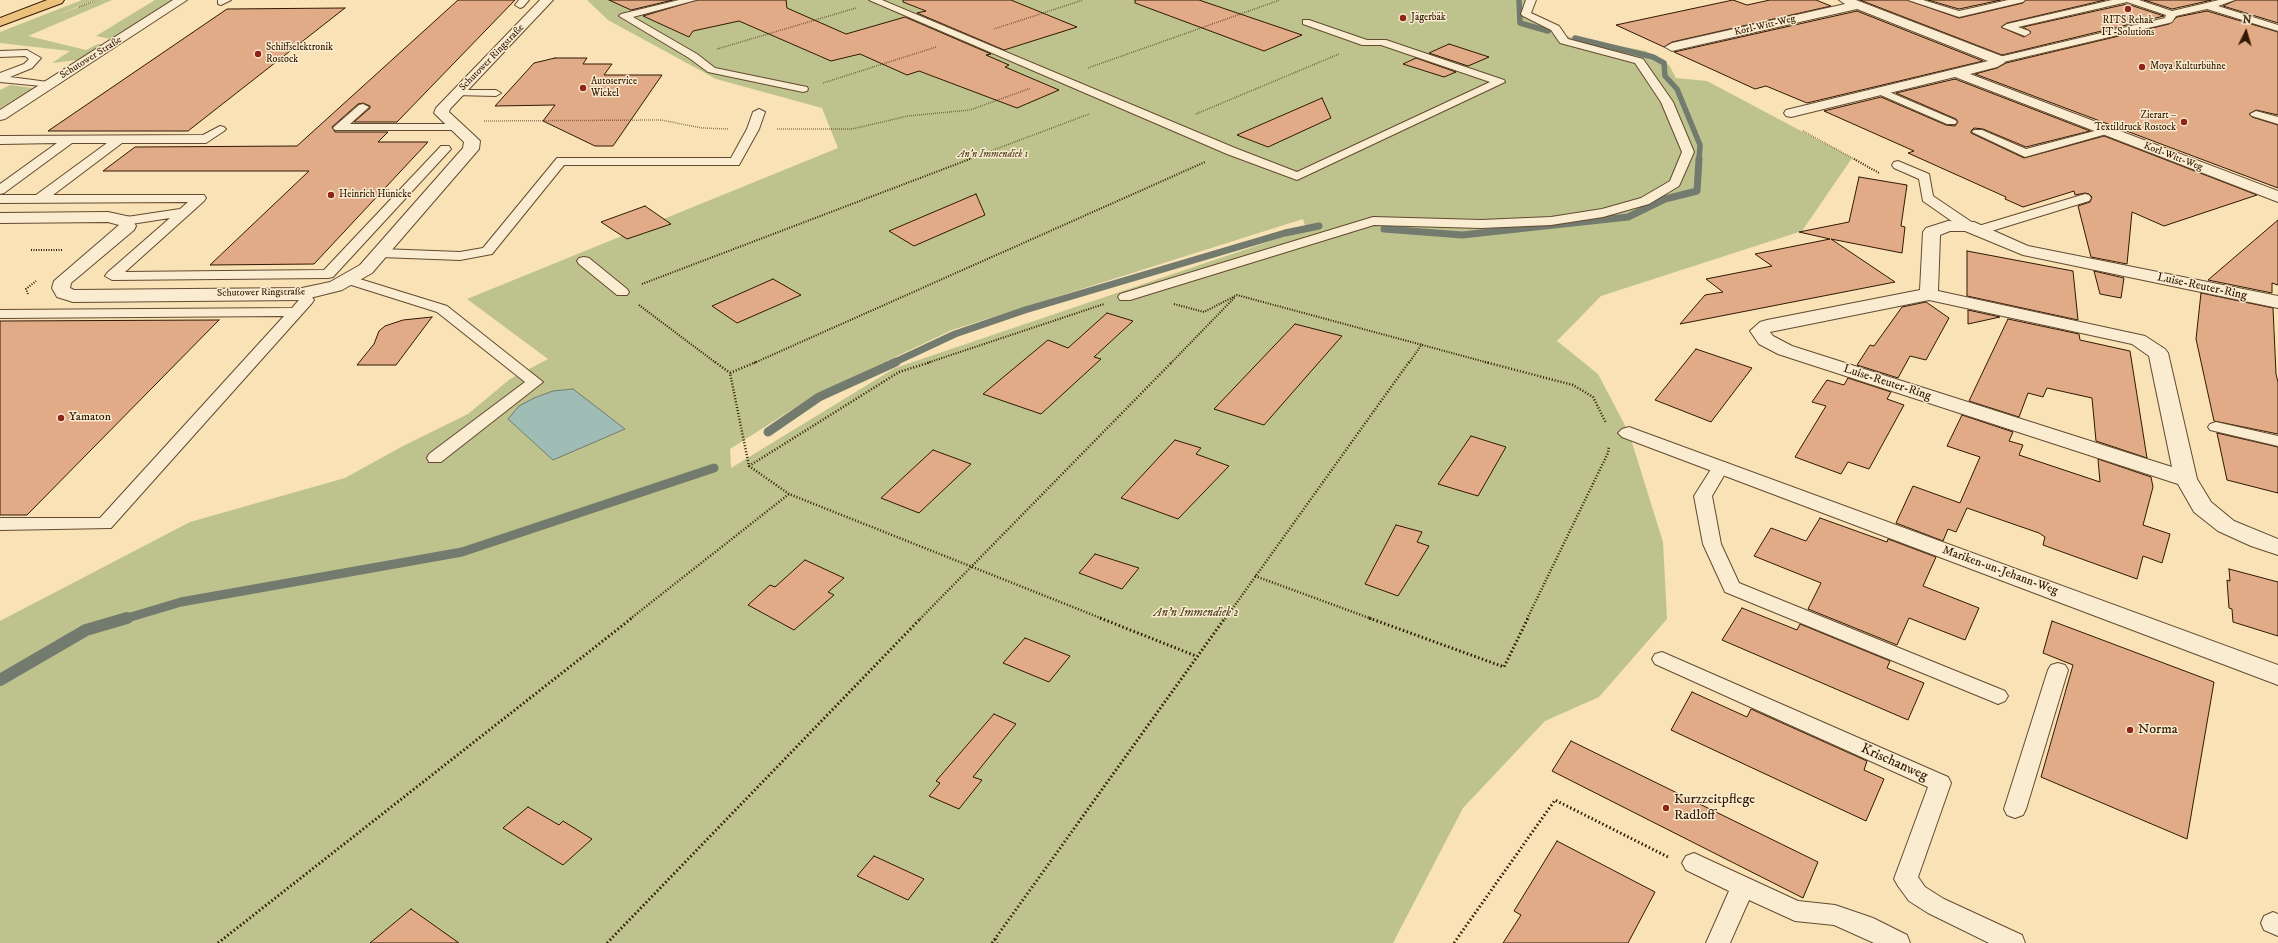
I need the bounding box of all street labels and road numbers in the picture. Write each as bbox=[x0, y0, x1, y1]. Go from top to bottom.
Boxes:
street label: Korl-Witt-Weg bbox=[1733, 13, 1797, 39]
street label: Schutower Ringstraße bbox=[457, 22, 527, 94]
street label: Schutower Straße bbox=[58, 34, 124, 82]
street label: Korl-Witt-Weg bbox=[2142, 140, 2204, 174]
street label: Luise-Reuter-Ring bbox=[2156, 270, 2248, 304]
street label: Schutower Ringstraße bbox=[217, 286, 305, 300]
street label: Luise-Reuter-Ring bbox=[1841, 362, 1933, 404]
street label: Mariken-un-Jehann-Weg bbox=[1940, 543, 2060, 599]
street label: Krischanweg bbox=[1858, 741, 1930, 785]

